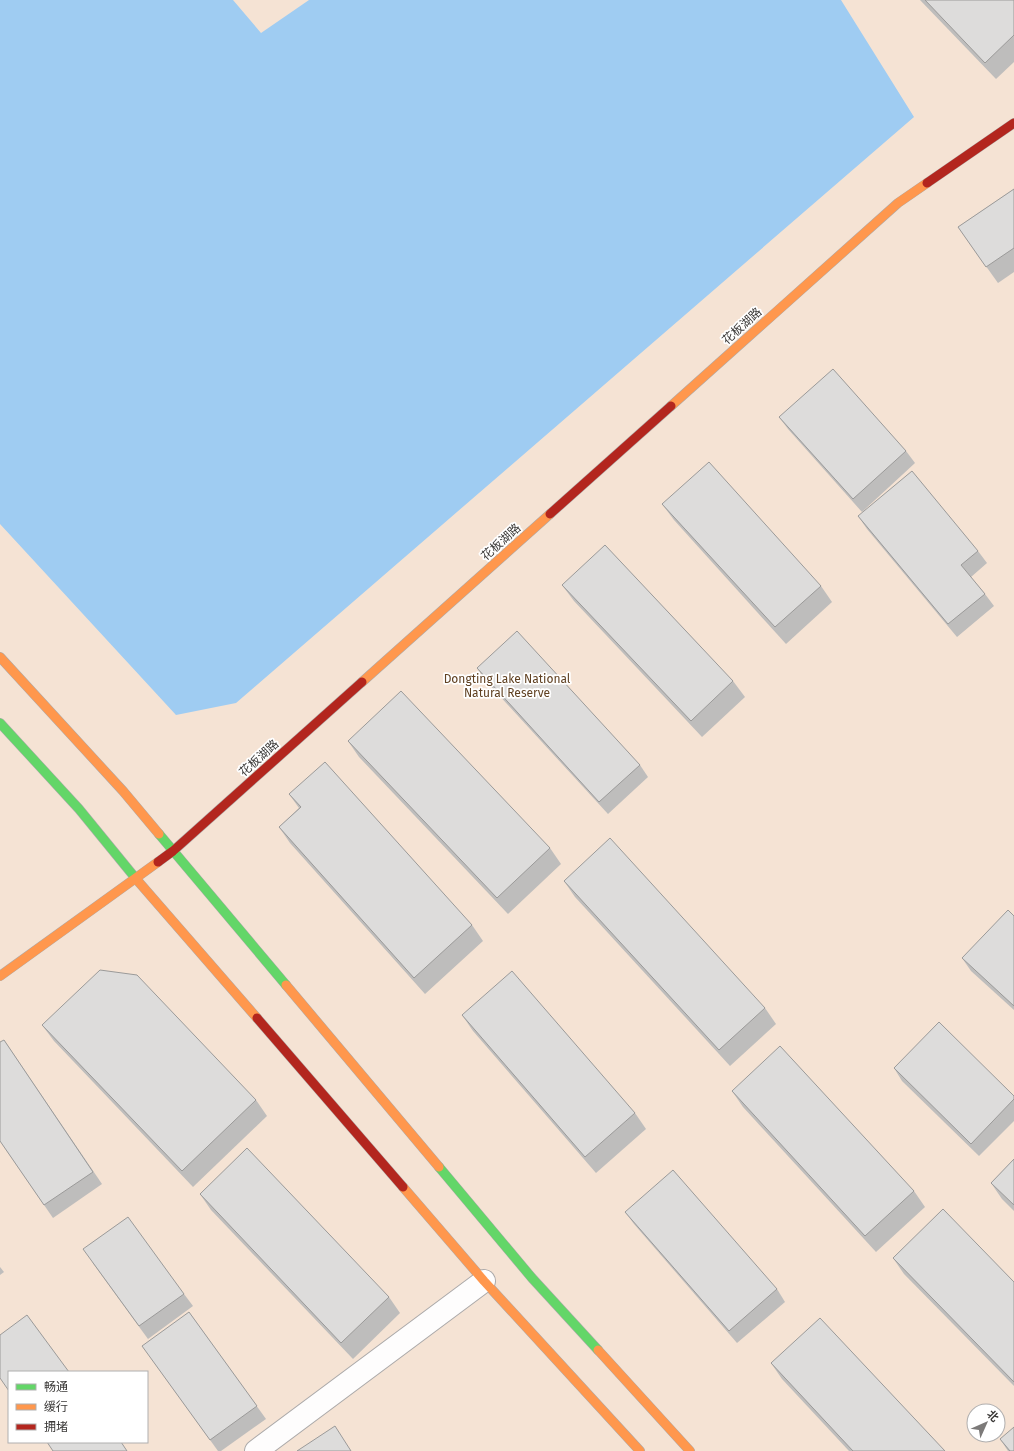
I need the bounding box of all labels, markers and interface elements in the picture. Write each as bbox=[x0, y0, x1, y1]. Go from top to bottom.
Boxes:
street label: 花板湖路 bbox=[719, 305, 765, 347]
street label: 花板湖路 bbox=[478, 521, 524, 563]
park label: Dongting Lake National Natural Reserve bbox=[444, 672, 571, 700]
street label: 花板湖路 bbox=[236, 737, 282, 779]
legend bbox=[8, 1371, 148, 1443]
text: 畅通 bbox=[44, 1380, 68, 1394]
text: 缓行 bbox=[44, 1400, 68, 1414]
north arrow bbox=[966, 1403, 1006, 1443]
text: 北 bbox=[984, 1408, 1001, 1425]
text: 拥堵 bbox=[44, 1420, 68, 1434]

